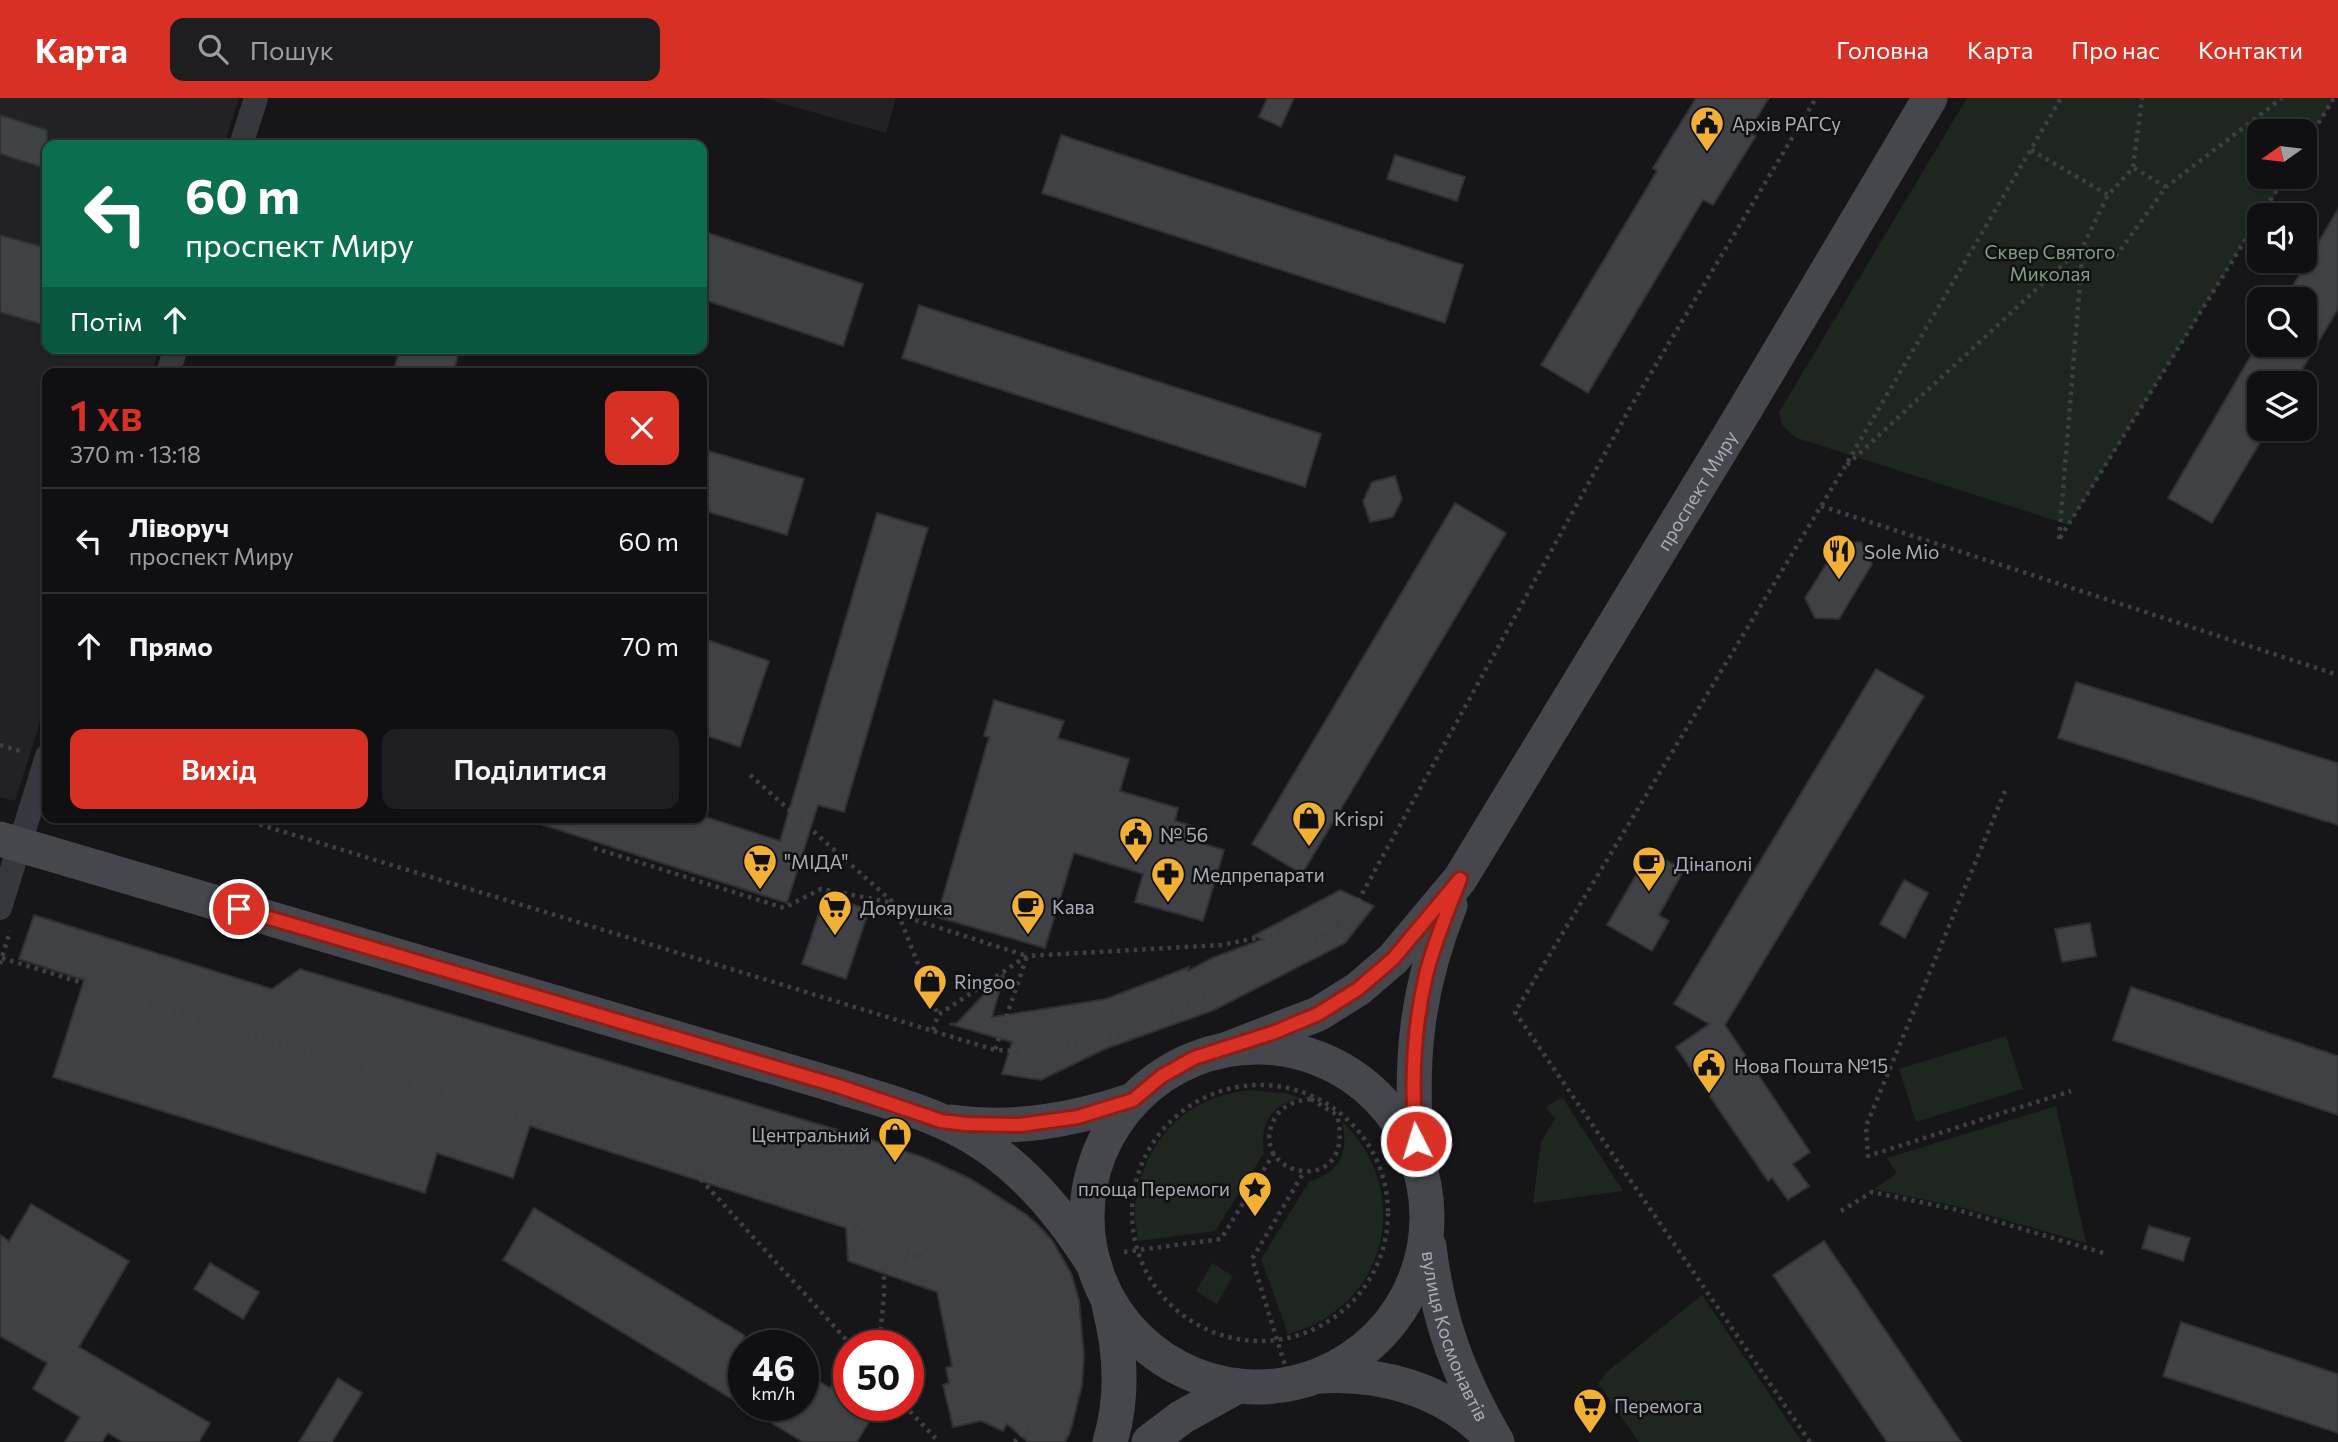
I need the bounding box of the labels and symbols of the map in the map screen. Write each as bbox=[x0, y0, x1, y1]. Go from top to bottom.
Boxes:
public building icon: Архів РАГСу bbox=[1688, 104, 1726, 153]
place label: Архів РАГСу bbox=[1732, 112, 1841, 135]
north arrow bbox=[2247, 119, 2317, 189]
park label: Сквер Святого Миколая bbox=[1985, 240, 2115, 285]
street label: проспект Миру bbox=[1651, 426, 1742, 554]
restaurant icon: Sole Mio bbox=[1820, 532, 1858, 581]
place label: Sole Mio bbox=[1864, 540, 1939, 563]
shop icon: Krispi bbox=[1290, 799, 1328, 848]
place label: Krispi bbox=[1334, 807, 1384, 830]
public building icon: № 56 bbox=[1117, 815, 1155, 864]
place label: № 56 bbox=[1160, 823, 1208, 846]
supermarket icon: "МІДА" bbox=[741, 842, 779, 891]
cafe icon: Дінаполі bbox=[1630, 844, 1668, 893]
place label: "МІДА" bbox=[784, 850, 849, 873]
place label: Дінаполі bbox=[1674, 852, 1752, 875]
pharmacy icon: Медпрепарати bbox=[1149, 855, 1187, 904]
place label: Медпрепарати bbox=[1192, 863, 1325, 886]
pin bbox=[209, 879, 269, 939]
cafe icon: Кава bbox=[1009, 887, 1047, 936]
supermarket icon: Доярушка bbox=[816, 888, 854, 937]
place label: Кава bbox=[1052, 895, 1095, 918]
place label: Доярушка bbox=[860, 896, 953, 919]
shop icon: Ringoo bbox=[911, 962, 949, 1011]
place label: Ringoo bbox=[954, 970, 1015, 993]
public building icon: Нова Пошта №15 bbox=[1690, 1046, 1728, 1095]
place label: Нова Пошта №15 bbox=[1734, 1054, 1888, 1077]
position arrow bbox=[1379, 1104, 1453, 1178]
shop icon: Центральний bbox=[876, 1115, 914, 1164]
place label: Центральний bbox=[751, 1123, 870, 1146]
place icon: площа Перемоги bbox=[1236, 1169, 1274, 1218]
place label: площа Перемоги bbox=[1078, 1177, 1230, 1200]
street label: вулиця Космонавтів bbox=[1418, 1249, 1495, 1425]
speed limit sign: 50 bbox=[833, 1330, 924, 1421]
supermarket icon: Перемога bbox=[1571, 1386, 1609, 1435]
place label: Перемога bbox=[1614, 1394, 1702, 1417]

